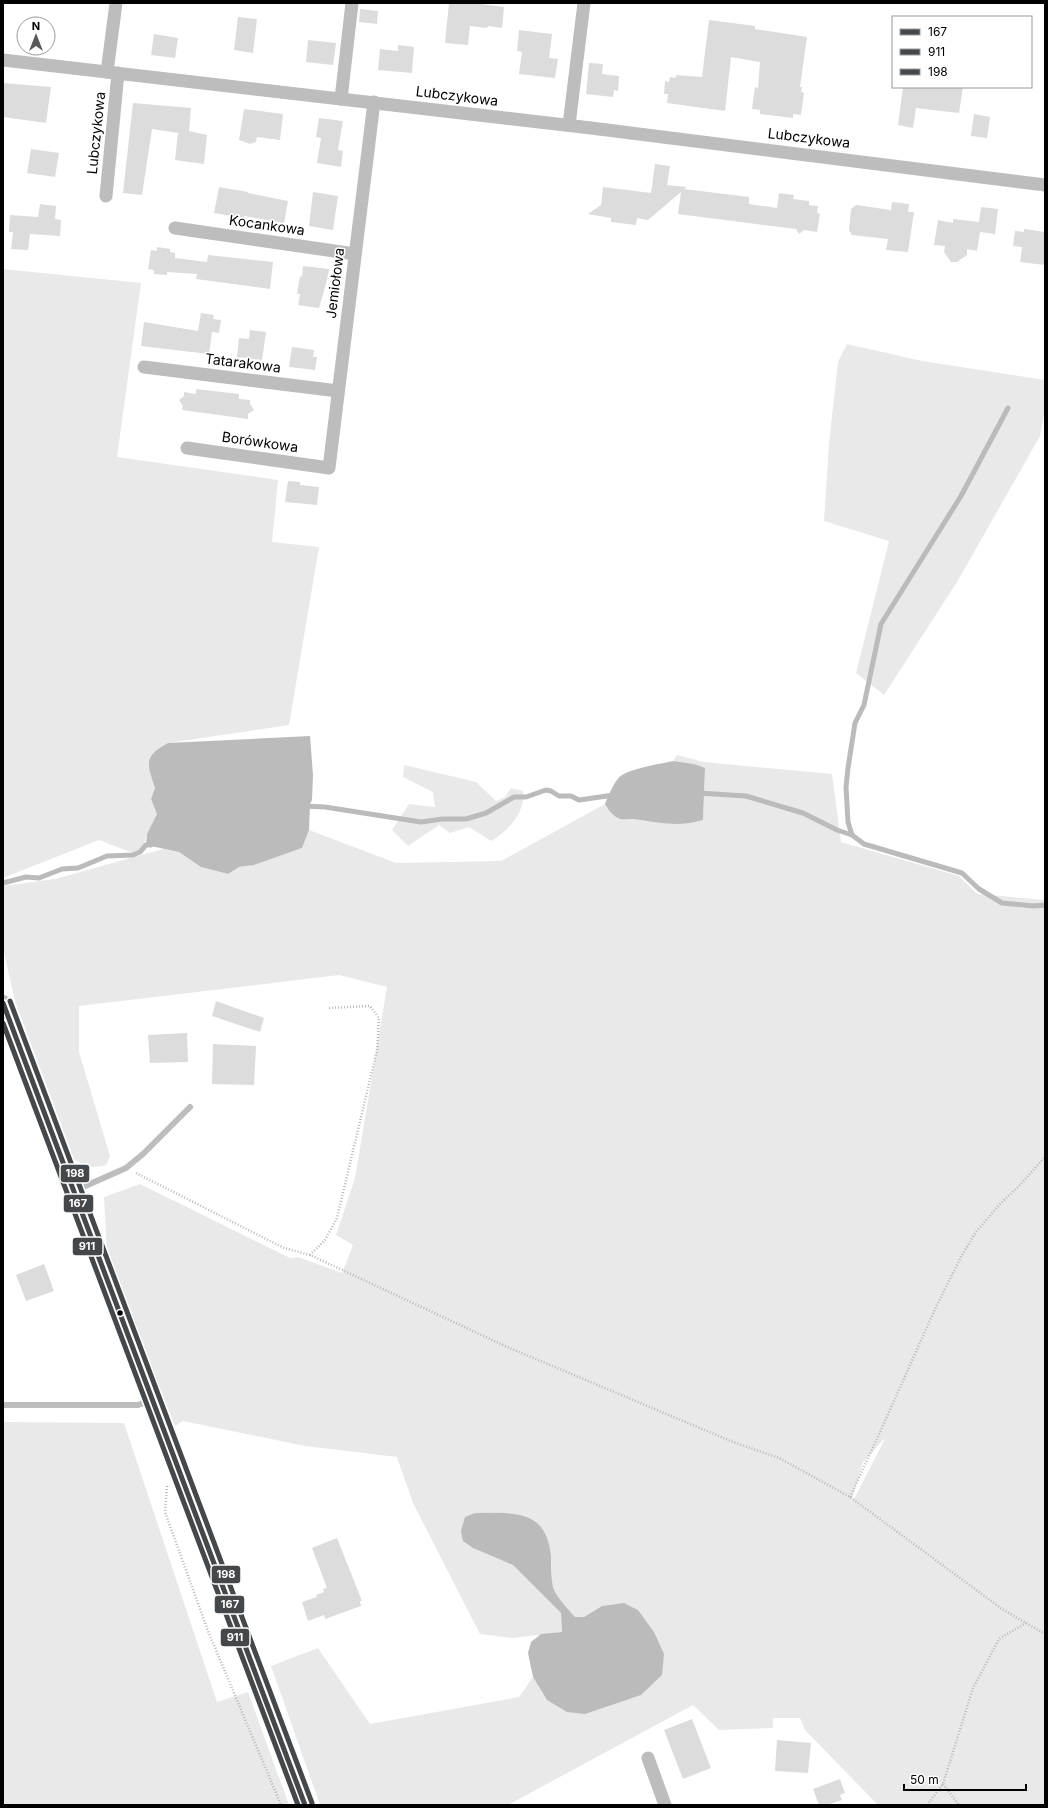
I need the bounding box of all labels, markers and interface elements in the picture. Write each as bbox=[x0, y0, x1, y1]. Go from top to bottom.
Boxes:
north arrow bbox=[16, 16, 56, 56]
legend bbox=[892, 16, 1032, 88]
text: N bbox=[32, 19, 40, 33]
text: 167 bbox=[928, 24, 947, 39]
text: 911 bbox=[928, 44, 945, 59]
text: 198 bbox=[928, 64, 948, 79]
street label: Lubczykowa bbox=[415, 82, 499, 109]
street label: Lubczykowa bbox=[83, 91, 108, 175]
street label: Lubczykowa bbox=[767, 124, 851, 151]
street label: Kocankowa bbox=[228, 211, 306, 238]
street label: Jemiołowa bbox=[322, 247, 347, 319]
street label: Tatarakowa bbox=[204, 349, 282, 376]
street label: Borówkowa bbox=[221, 428, 299, 455]
line badge: 198 bbox=[60, 1164, 90, 1183]
text: 198 bbox=[65, 1166, 85, 1180]
line badge: 167 bbox=[63, 1194, 94, 1213]
text: 167 bbox=[69, 1196, 87, 1210]
line badge: 911 bbox=[72, 1237, 103, 1256]
text: 911 bbox=[79, 1239, 96, 1253]
unlabelled marker bbox=[115, 1308, 125, 1318]
line badge: 198 bbox=[211, 1565, 241, 1584]
text: 198 bbox=[216, 1567, 236, 1581]
line badge: 167 bbox=[214, 1595, 245, 1614]
text: 167 bbox=[221, 1597, 239, 1611]
line badge: 911 bbox=[220, 1628, 250, 1647]
text: 911 bbox=[227, 1630, 244, 1644]
scale bar bbox=[904, 1766, 1026, 1792]
text: 50 m bbox=[910, 1772, 939, 1787]

